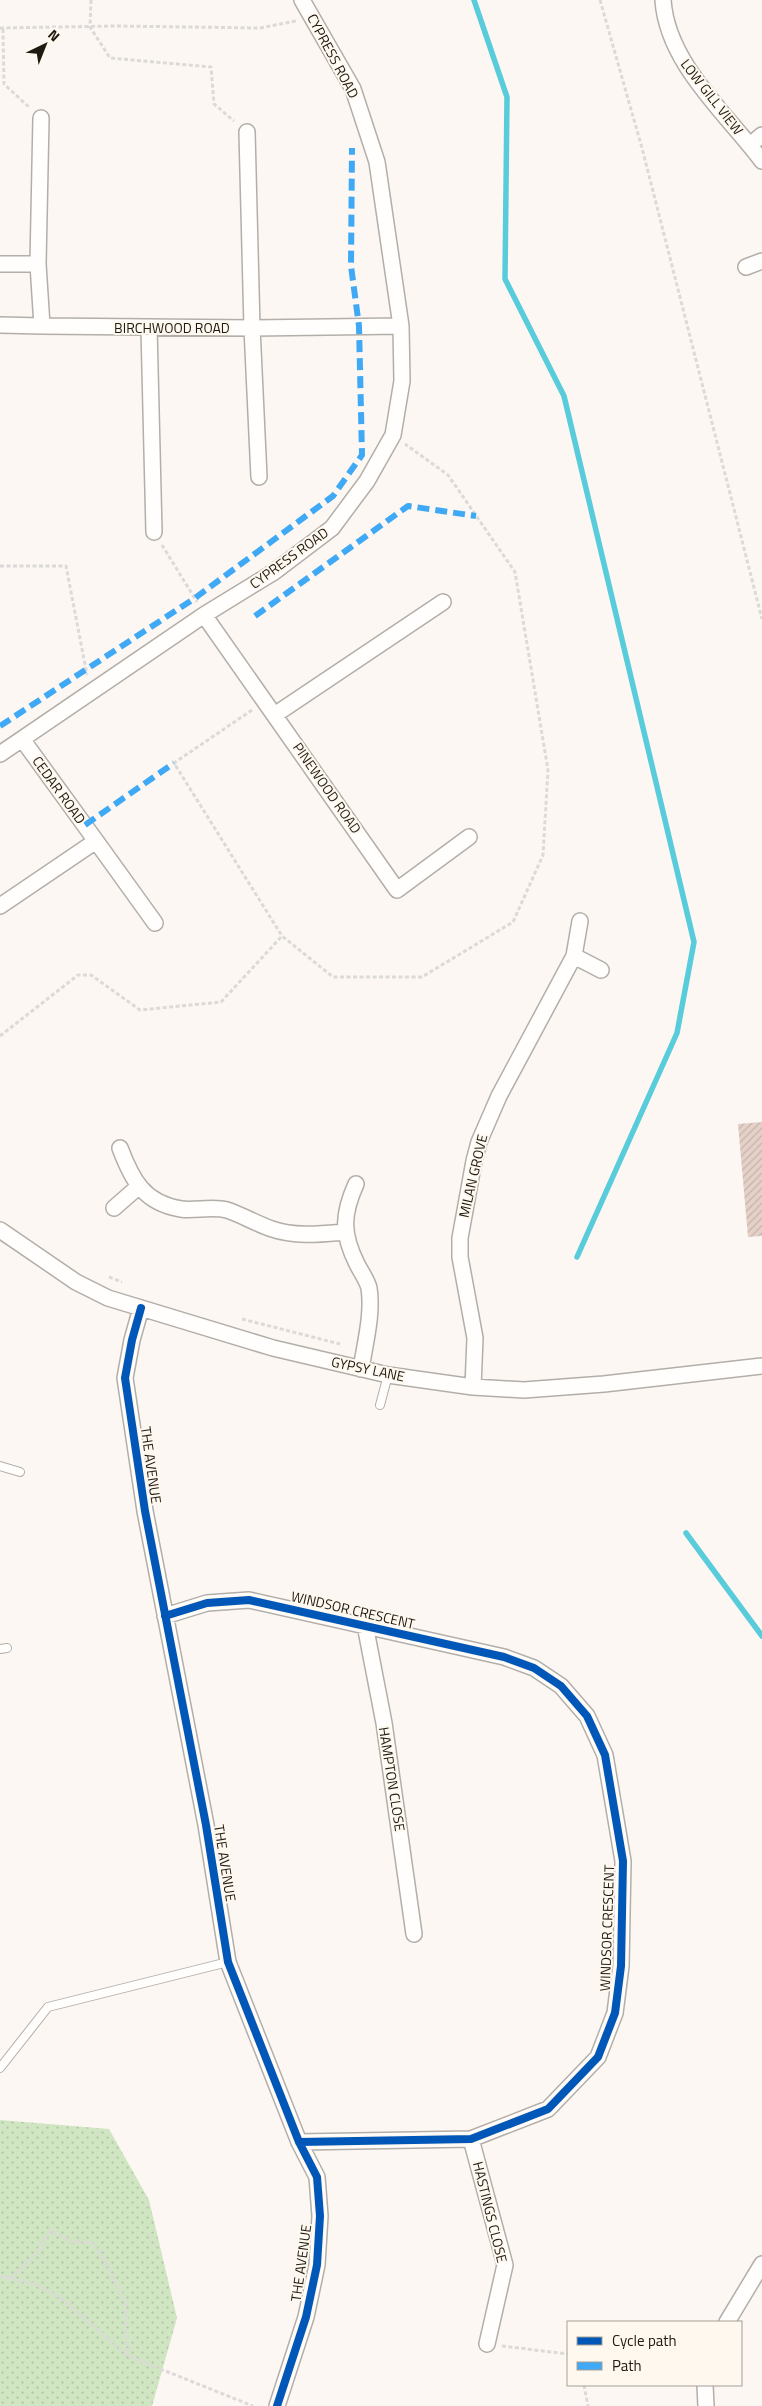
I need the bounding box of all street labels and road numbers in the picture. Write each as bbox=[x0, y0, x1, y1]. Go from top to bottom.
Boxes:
street label: CYPRESS ROAD bbox=[302, 10, 365, 102]
street label: LOW GILL VIEW bbox=[676, 54, 749, 139]
street label: BIRCHWOOD ROAD bbox=[114, 317, 230, 338]
street label: CYPRESS ROAD bbox=[245, 522, 333, 593]
street label: PINEWOOD ROAD bbox=[288, 738, 367, 838]
street label: CEDAR ROAD bbox=[28, 751, 91, 828]
street label: MILAN GROVE bbox=[453, 1132, 492, 1220]
street label: GYPSY LANE bbox=[330, 1350, 407, 1387]
street label: THE AVENUE bbox=[136, 1425, 167, 1505]
street label: WINDSOR CRESCENT bbox=[289, 1585, 418, 1634]
street label: HAMPTON CLOSE bbox=[374, 1725, 411, 1833]
street label: THE AVENUE bbox=[209, 1823, 242, 1903]
street label: WINDSOR CRESCENT bbox=[594, 1864, 619, 1992]
street label: HASTINGS CLOSE bbox=[468, 2159, 513, 2265]
street label: THE AVENUE bbox=[285, 2223, 316, 2303]

